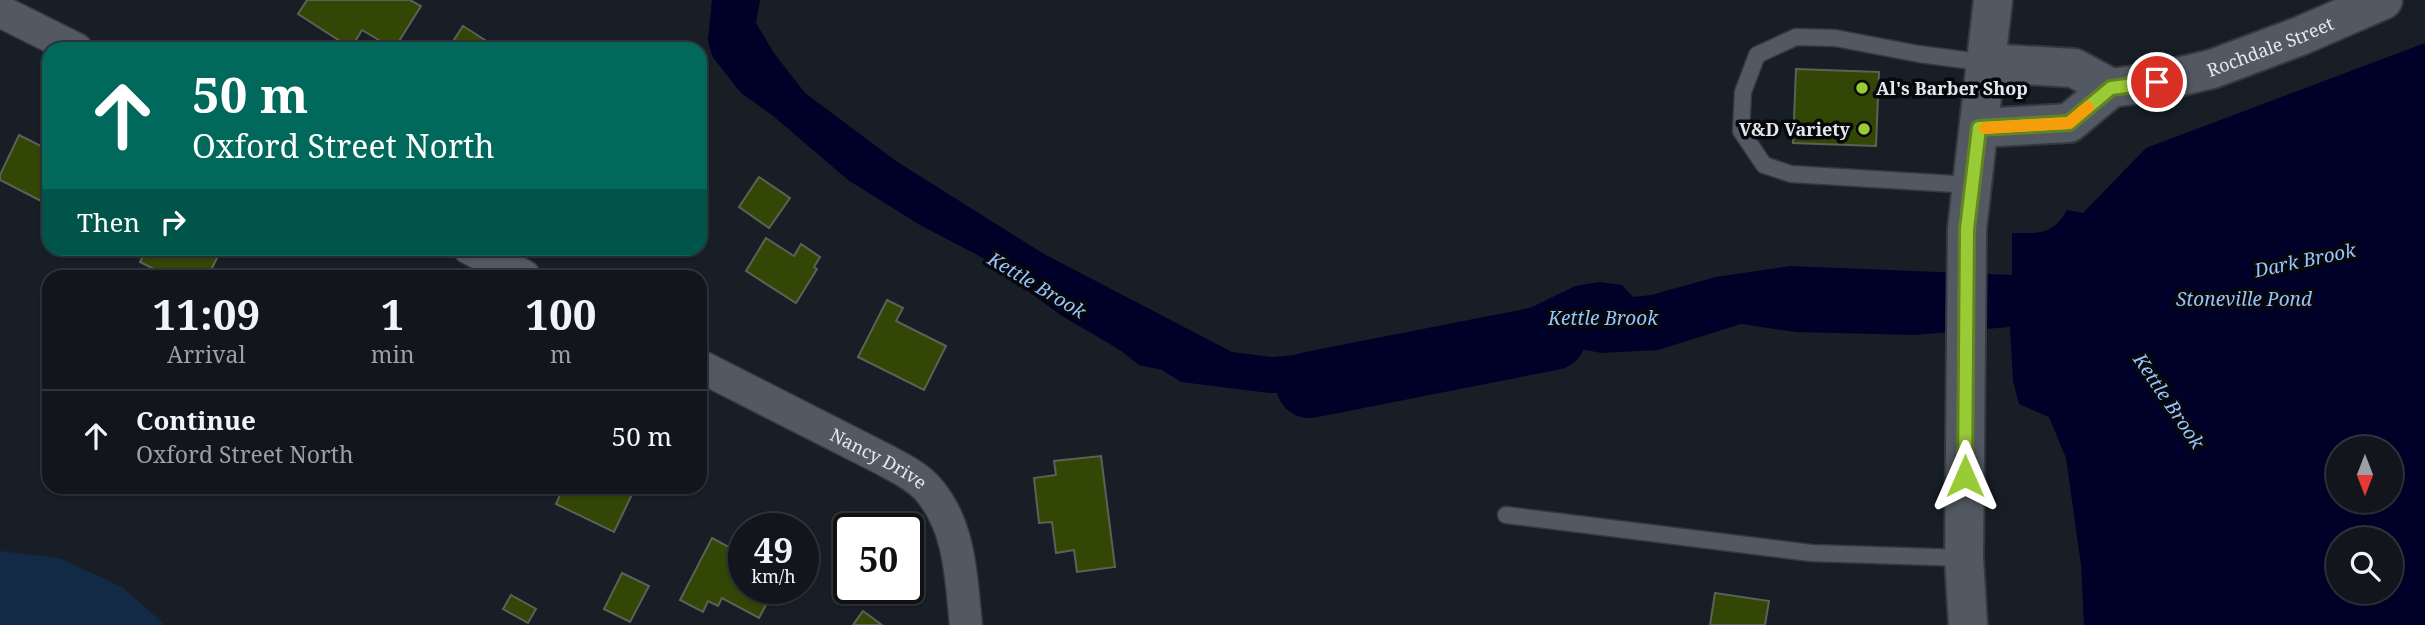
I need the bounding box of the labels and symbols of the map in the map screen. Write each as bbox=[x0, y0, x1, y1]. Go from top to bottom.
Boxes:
street label: Rochdale Street bbox=[2203, 11, 2337, 82]
pin bbox=[2127, 52, 2187, 112]
place label: Al's Barber Shop bbox=[1876, 76, 2028, 100]
marker: Al's Barber Shop bbox=[1854, 80, 1870, 96]
place label: V&D Variety bbox=[1739, 117, 1851, 141]
marker: V&D Variety bbox=[1856, 121, 1872, 137]
water label: Dark Brook bbox=[2251, 236, 2359, 284]
water label: Kettle Brook bbox=[982, 245, 1092, 325]
water label: Stoneville Pond bbox=[2176, 286, 2313, 312]
water label: Kettle Brook bbox=[1547, 305, 1659, 331]
water label: Kettle Brook bbox=[2127, 347, 2211, 455]
street label: Nancy Drive bbox=[826, 422, 932, 494]
north arrow bbox=[2326, 436, 2403, 513]
position arrow bbox=[1928, 439, 2002, 513]
speed limit sign: 50 bbox=[833, 513, 924, 604]

